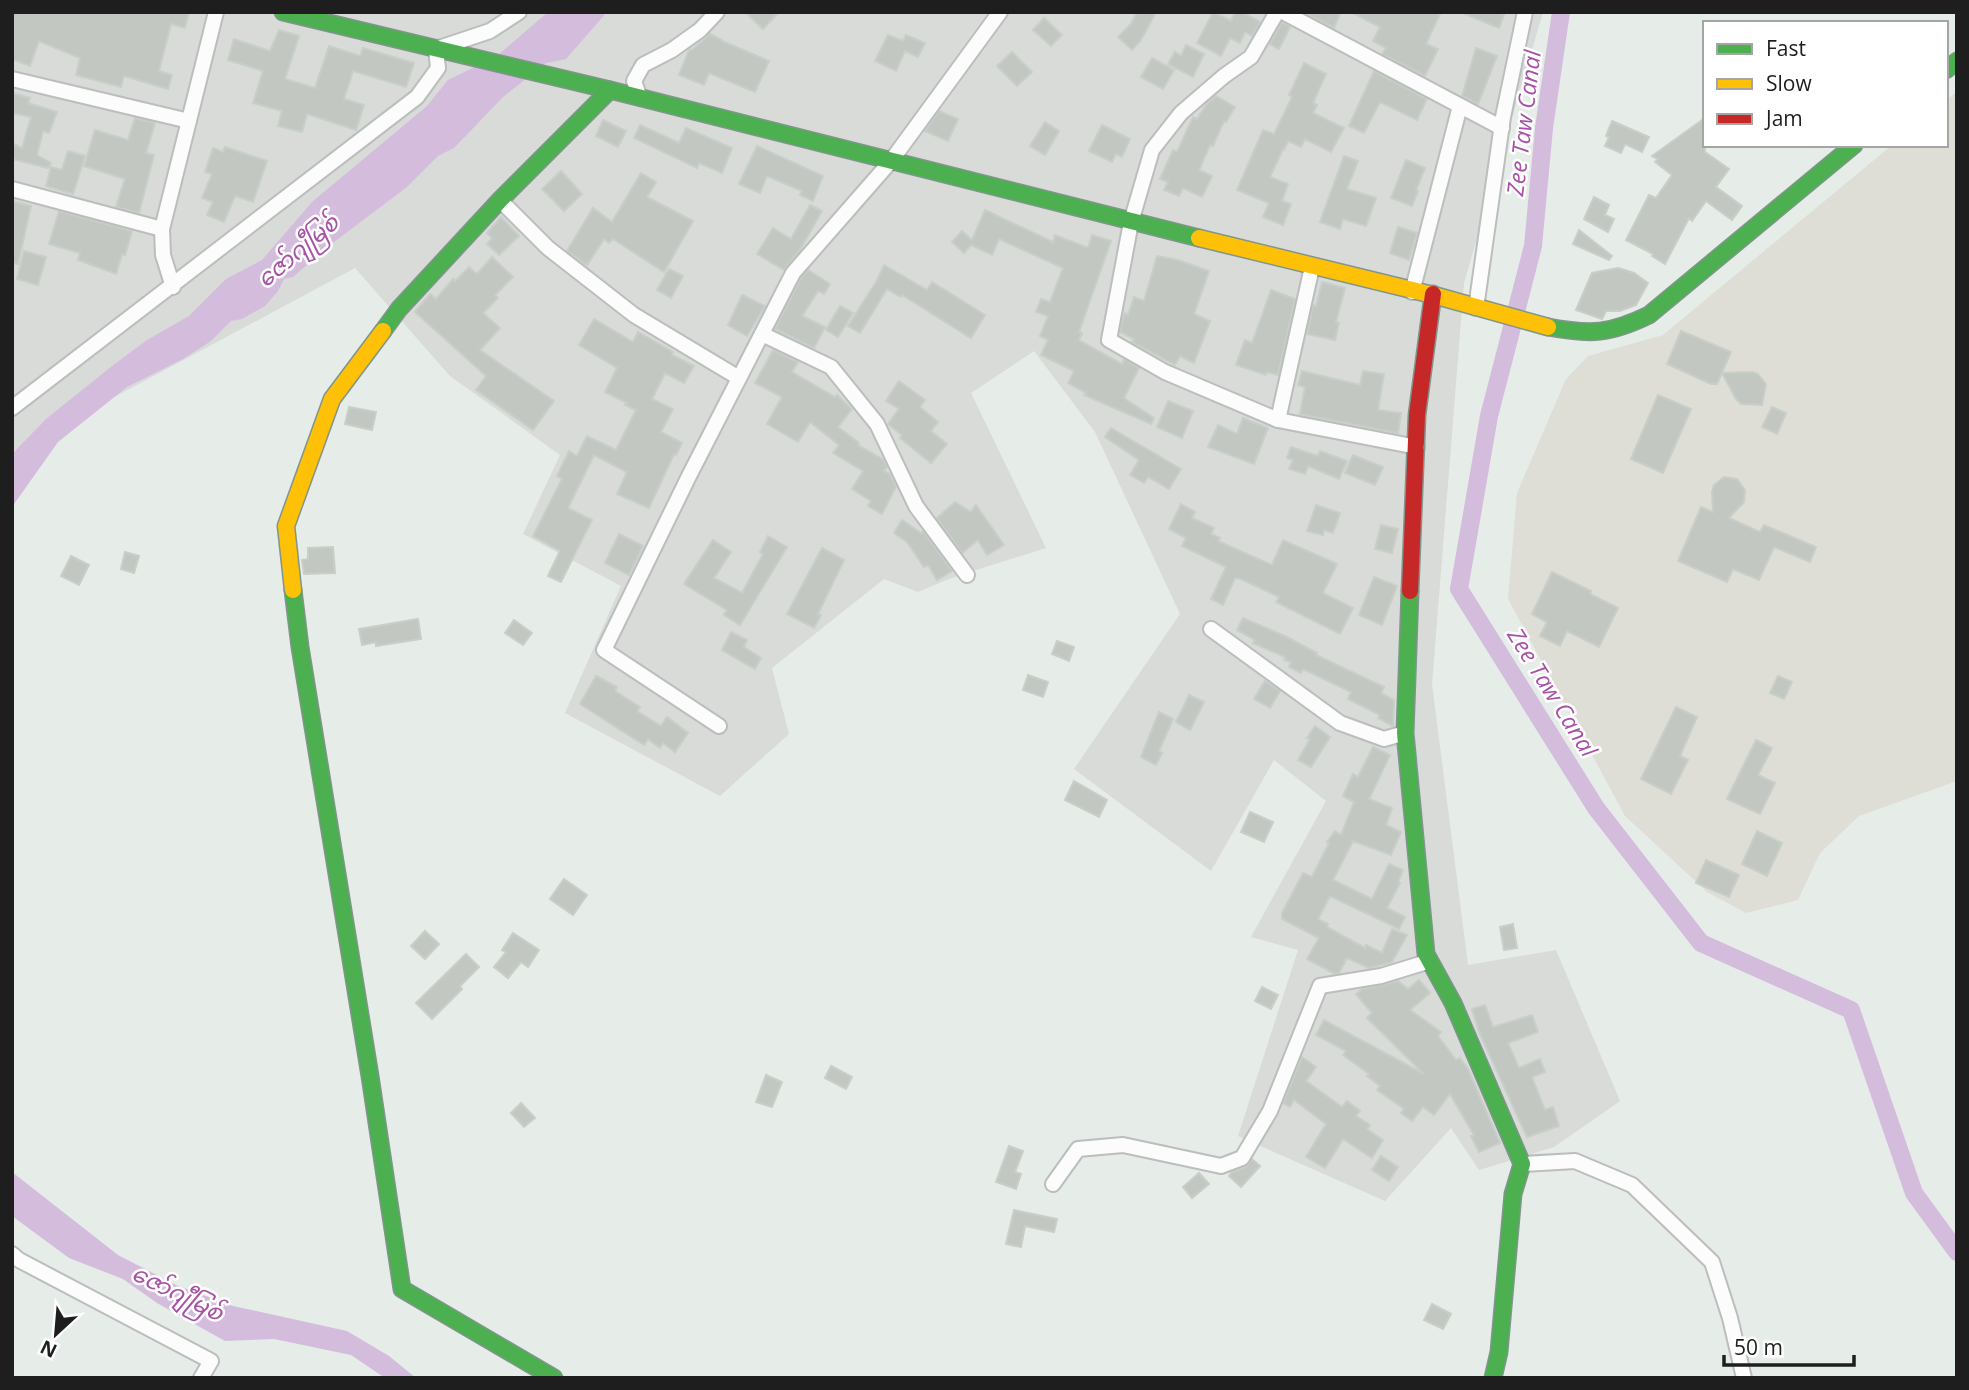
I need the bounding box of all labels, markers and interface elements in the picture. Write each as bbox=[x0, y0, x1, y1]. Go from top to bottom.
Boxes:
legend bbox=[1703, 21, 1948, 147]
text: Fast bbox=[1766, 34, 1806, 62]
water label: Zee Taw Canal bbox=[1498, 47, 1548, 199]
text: Slow bbox=[1766, 69, 1812, 97]
text: Jam bbox=[1764, 104, 1803, 132]
water label: ဇော်ဂျီမြစ် bbox=[249, 205, 349, 297]
water label: Zee Taw Canal bbox=[1500, 621, 1606, 764]
water label: ဇော်ဂျီမြစ် bbox=[125, 1256, 230, 1332]
north arrow bbox=[21, 1299, 91, 1369]
scale bar bbox=[1724, 1324, 1854, 1368]
text: 50 m bbox=[1734, 1333, 1783, 1361]
text: N bbox=[36, 1334, 61, 1364]

